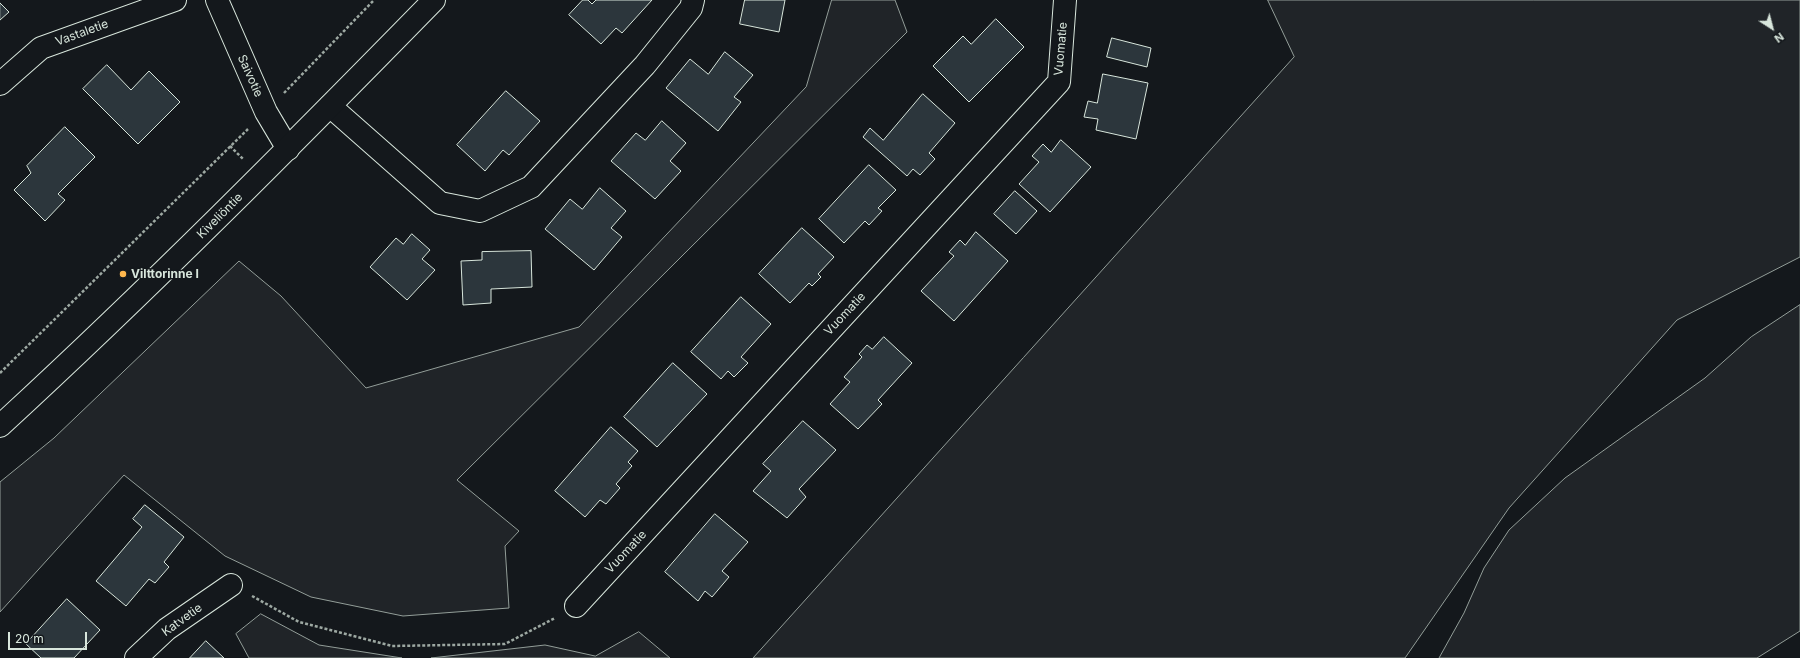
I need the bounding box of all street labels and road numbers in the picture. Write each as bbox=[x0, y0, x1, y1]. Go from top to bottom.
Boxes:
street label: Vastaletie bbox=[54, 17, 110, 49]
street label: Vuomatie bbox=[1051, 22, 1071, 76]
street label: Saivotie bbox=[234, 53, 266, 99]
street label: Kiveliöntie bbox=[194, 190, 246, 242]
street label: Vuomatie bbox=[821, 289, 869, 339]
street label: Vuomatie bbox=[602, 527, 650, 577]
street label: Katvetie bbox=[159, 601, 205, 639]

